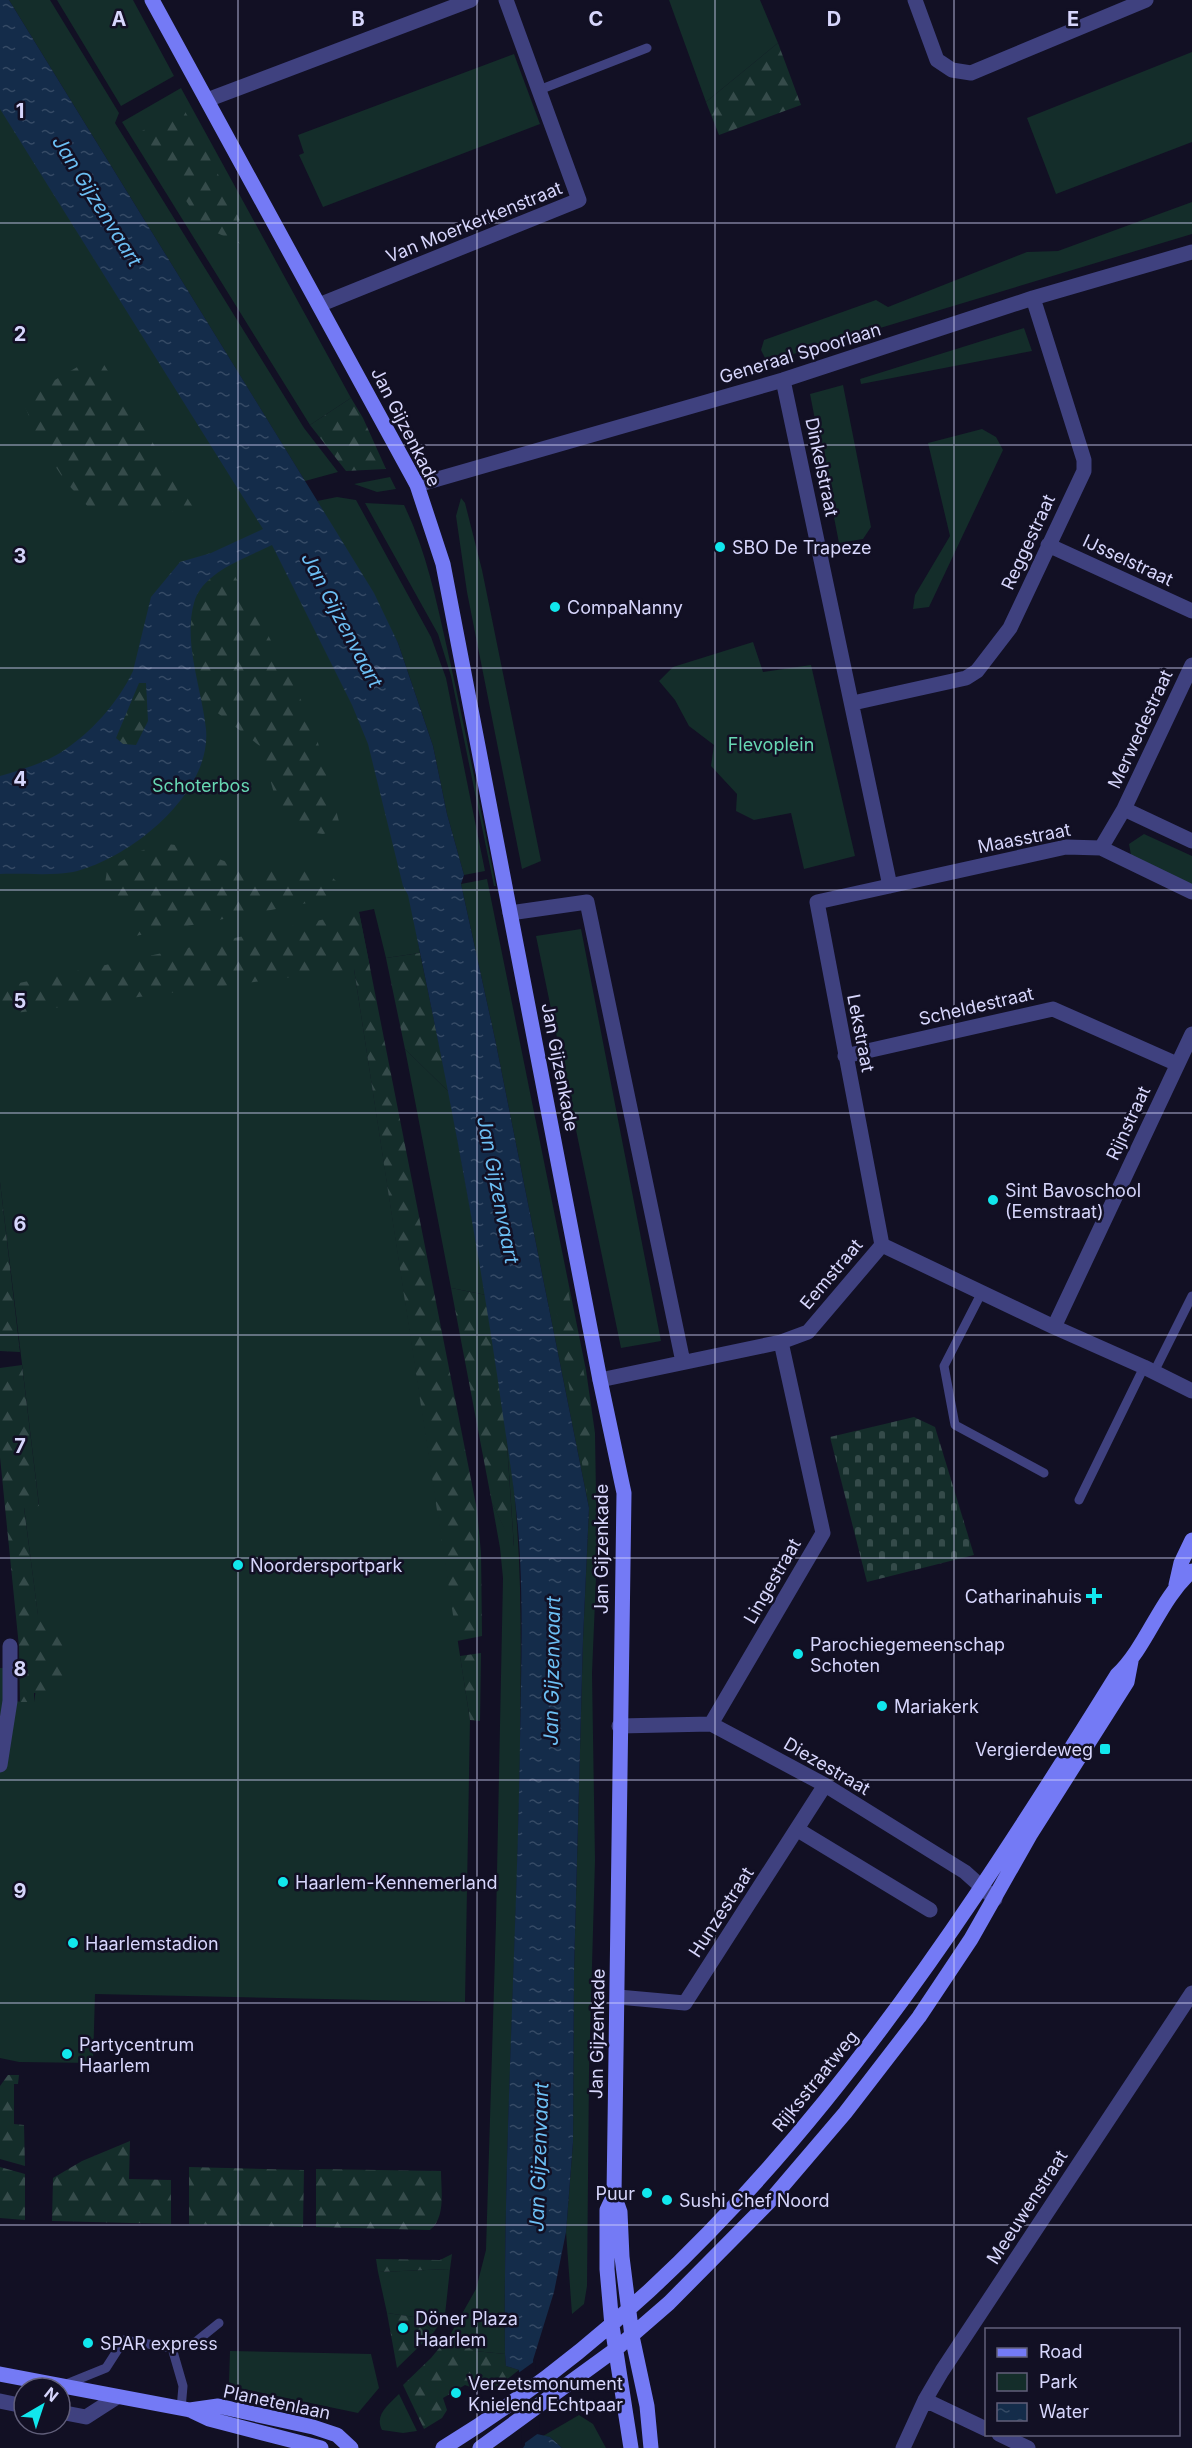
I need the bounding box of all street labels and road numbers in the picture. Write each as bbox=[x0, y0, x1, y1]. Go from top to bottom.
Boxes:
street label: Van Moerkerkenstraat bbox=[383, 177, 565, 267]
street label: Generaal Spoorlaan bbox=[717, 318, 883, 388]
street label: Jan Gijzenkade bbox=[367, 364, 445, 490]
street label: Dinkelstraat bbox=[801, 416, 843, 518]
street label: Reggestraat bbox=[997, 491, 1059, 593]
street label: IJsselstraat bbox=[1080, 530, 1177, 590]
street label: Merwedestraat bbox=[1103, 666, 1177, 792]
street label: Maasstraat bbox=[976, 819, 1072, 857]
street label: Scheldestraat bbox=[917, 983, 1036, 1029]
street label: Lekstraat bbox=[843, 992, 879, 1074]
street label: Jan Gijzenkade bbox=[537, 1001, 583, 1133]
street label: Rijnstraat bbox=[1102, 1083, 1154, 1163]
street label: Eemstraat bbox=[796, 1234, 867, 1313]
street label: Jan Gijzenkade bbox=[591, 1484, 612, 1614]
street label: Lingestraat bbox=[739, 1535, 805, 1627]
street label: Diezestraat bbox=[780, 1733, 874, 1799]
street label: Hunzestraat bbox=[684, 1863, 758, 1961]
street label: Jan Gijzenkade bbox=[585, 1969, 609, 2099]
street label: Rijksstraatweg bbox=[768, 2026, 862, 2136]
street label: Meeuwenstraat bbox=[982, 2146, 1072, 2268]
street label: Planetenlaan bbox=[221, 2380, 333, 2424]

